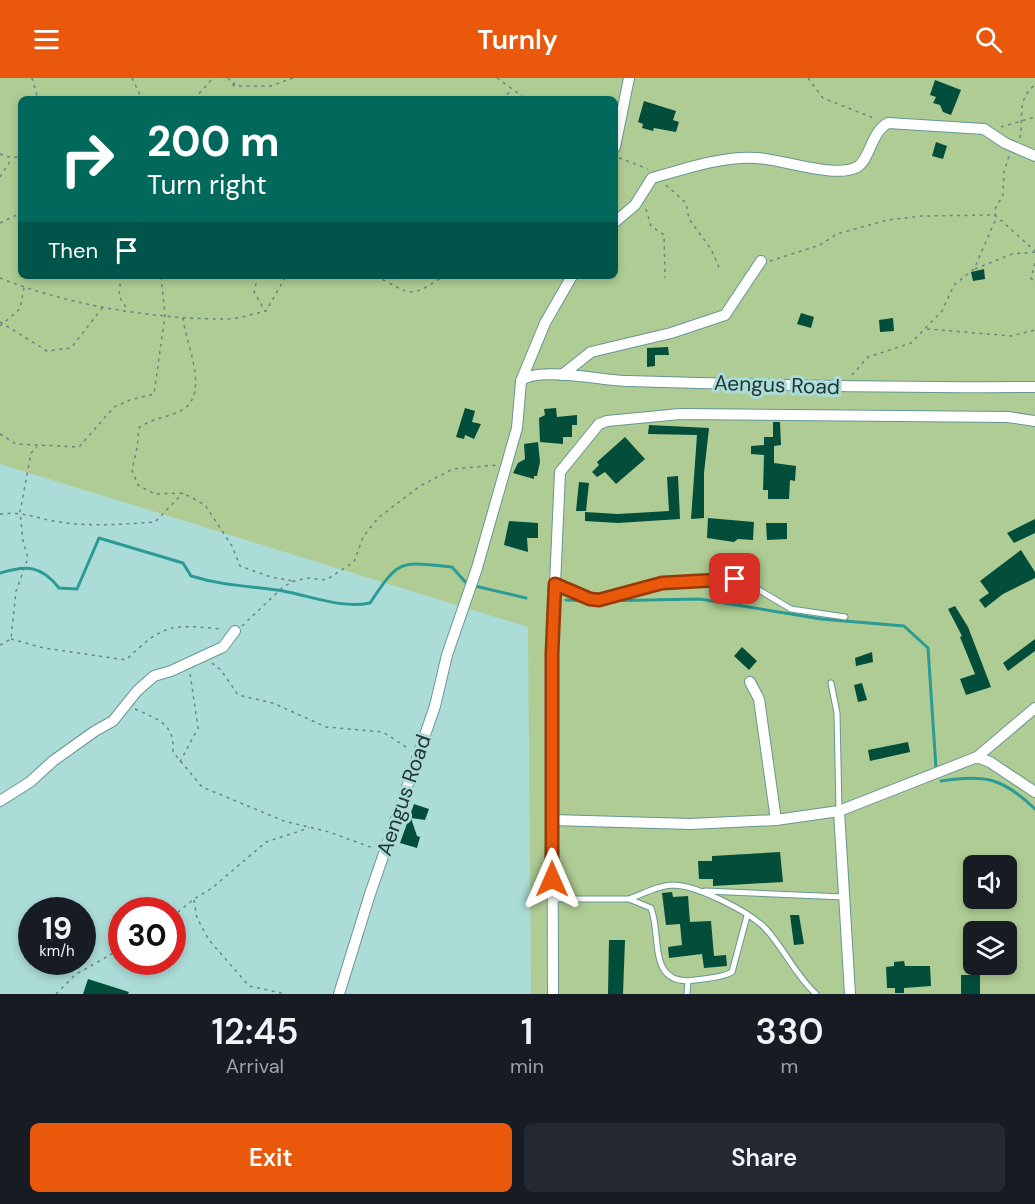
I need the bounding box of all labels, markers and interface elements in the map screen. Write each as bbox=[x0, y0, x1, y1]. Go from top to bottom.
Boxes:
text: Turnly bbox=[477, 22, 558, 57]
icon: menu bbox=[30, 23, 63, 56]
icon: search bbox=[972, 23, 1005, 56]
text: 200 m bbox=[147, 114, 280, 169]
icon: right bbox=[48, 120, 126, 198]
text: Turn right bbox=[147, 167, 267, 202]
icon: arrive bbox=[110, 234, 143, 267]
text: Then bbox=[48, 236, 98, 265]
street label: Aengus Road bbox=[713, 369, 841, 401]
pin bbox=[709, 553, 760, 604]
icon: arrive bbox=[718, 562, 751, 595]
street label: Aengus Road bbox=[370, 731, 438, 859]
position arrow bbox=[520, 847, 584, 911]
map controls bbox=[963, 855, 1017, 975]
button: sound bbox=[963, 855, 1017, 909]
speed limit sign: 30 bbox=[108, 897, 186, 975]
text: 19 bbox=[42, 909, 72, 948]
button: layers bbox=[963, 921, 1017, 975]
text: km/h bbox=[39, 941, 75, 961]
text: 12:45 bbox=[211, 1008, 299, 1055]
text: 1 bbox=[521, 1008, 533, 1055]
text: 330 bbox=[755, 1008, 824, 1055]
text: Arrival bbox=[226, 1053, 284, 1079]
text: min bbox=[510, 1053, 544, 1079]
text: m bbox=[781, 1053, 798, 1079]
button: Exit bbox=[30, 1123, 512, 1192]
button: Share bbox=[524, 1123, 1005, 1192]

